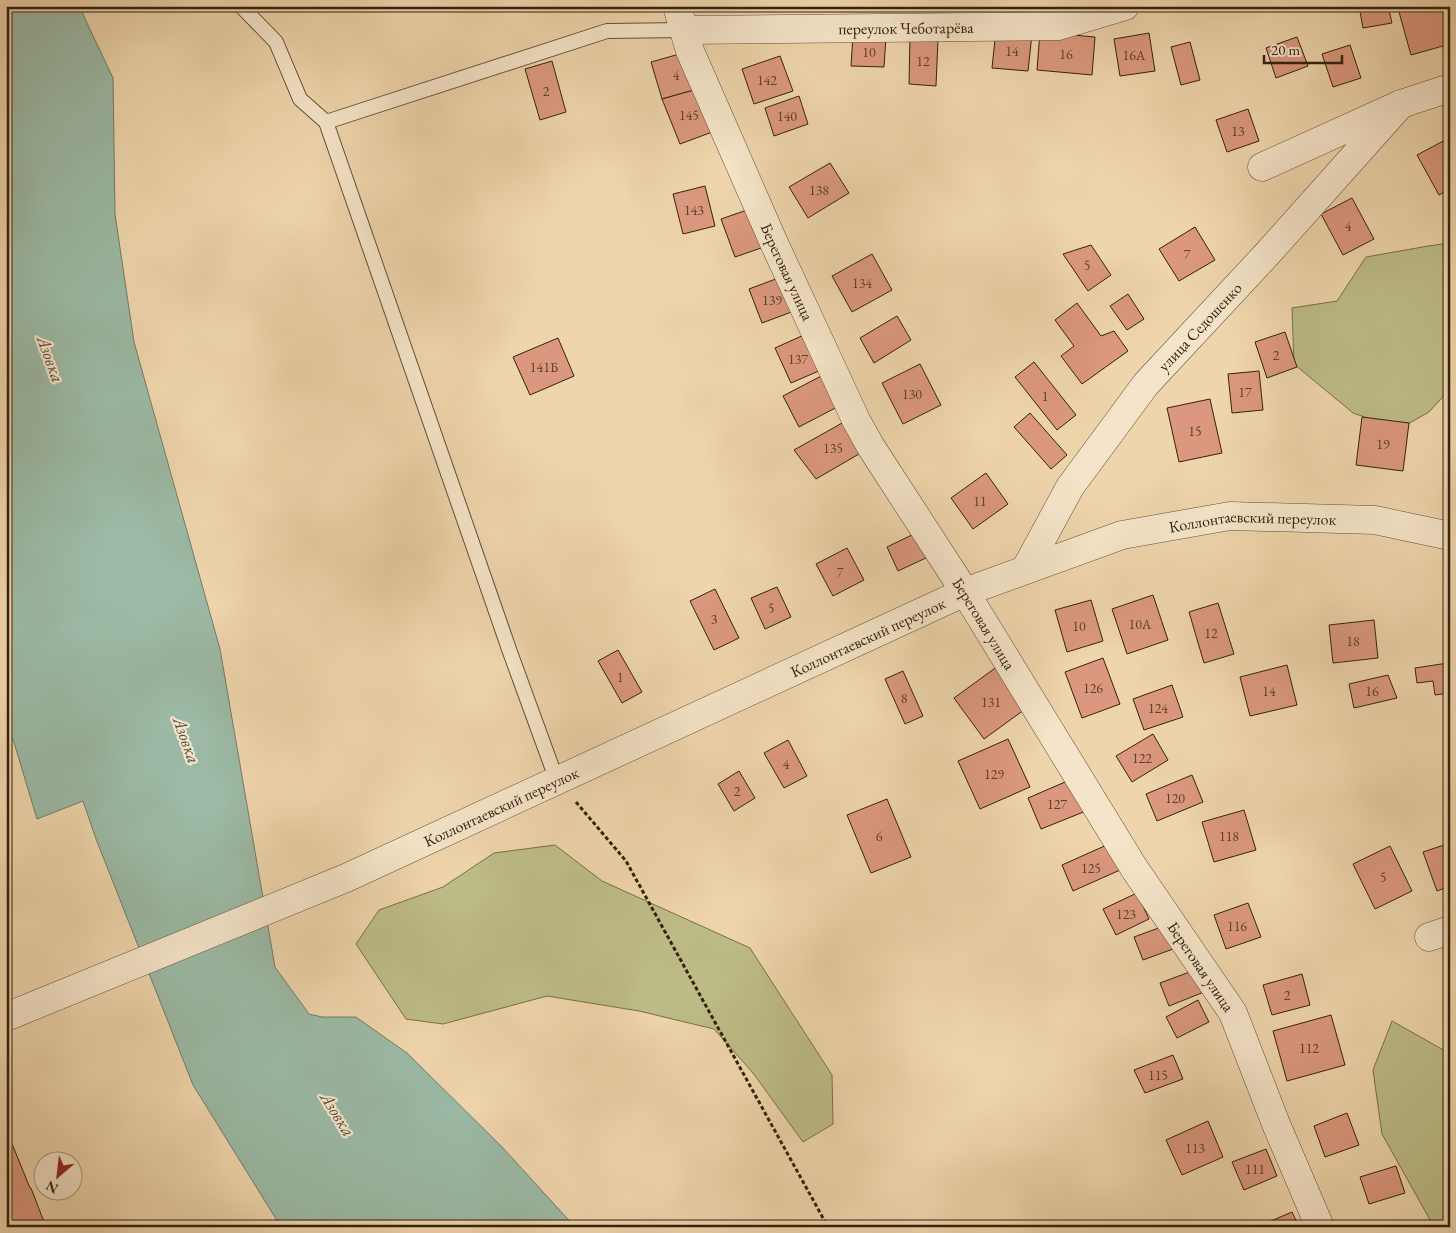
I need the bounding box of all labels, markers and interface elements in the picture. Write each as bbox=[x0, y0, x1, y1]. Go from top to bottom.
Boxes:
street label: переулок Чеботарёва bbox=[838, 16, 974, 39]
scale bar bbox=[1264, 32, 1341, 64]
text: 20 m bbox=[1271, 40, 1300, 59]
house number: 14 bbox=[1005, 42, 1019, 60]
house number: 10 bbox=[862, 43, 876, 61]
house number: 16 bbox=[1059, 45, 1073, 63]
house number: 16А bbox=[1122, 46, 1146, 64]
house number: 12 bbox=[916, 52, 930, 70]
house number: 4 bbox=[673, 66, 680, 84]
house number: 142 bbox=[757, 71, 777, 89]
house number: 2 bbox=[543, 82, 550, 100]
house number: 145 bbox=[679, 106, 699, 124]
house number: 140 bbox=[777, 107, 797, 125]
house number: 13 bbox=[1231, 122, 1245, 140]
house number: 138 bbox=[809, 181, 829, 199]
house number: 143 bbox=[684, 201, 704, 219]
house number: 4 bbox=[1345, 217, 1352, 235]
street label: Береговая улица bbox=[756, 220, 819, 324]
house number: 7 bbox=[1184, 245, 1191, 263]
house number: 5 bbox=[1084, 256, 1090, 274]
house number: 134 bbox=[852, 274, 872, 292]
street label: улица Седошенко bbox=[1153, 277, 1246, 375]
house number: 139 bbox=[762, 291, 782, 309]
water label: Азовка bbox=[31, 331, 70, 386]
house number: 2 bbox=[1273, 346, 1280, 364]
house number: 137 bbox=[788, 350, 808, 368]
house number: 141Б bbox=[530, 358, 558, 376]
house number: 17 bbox=[1238, 383, 1252, 401]
house number: 130 bbox=[902, 385, 922, 403]
house number: 1 bbox=[1042, 387, 1048, 405]
house number: 15 bbox=[1188, 422, 1202, 440]
house number: 19 bbox=[1376, 435, 1390, 453]
house number: 135 bbox=[823, 439, 843, 457]
house number: 11 bbox=[973, 492, 987, 510]
street label: Коллонтаевский переулок bbox=[1167, 505, 1337, 537]
house number: 7 bbox=[837, 563, 844, 581]
street label: Береговая улица bbox=[948, 573, 1021, 674]
street label: Коллонтаевский переулок bbox=[787, 592, 949, 682]
house number: 5 bbox=[768, 599, 774, 617]
house number: 3 bbox=[711, 610, 718, 628]
house number: 10А bbox=[1128, 615, 1152, 633]
house number: 10 bbox=[1072, 617, 1086, 635]
house number: 12 bbox=[1204, 624, 1218, 642]
house number: 18 bbox=[1346, 632, 1360, 650]
house number: 1 bbox=[617, 668, 623, 686]
house number: 126 bbox=[1083, 679, 1103, 697]
house number: 14 bbox=[1262, 682, 1276, 700]
house number: 16 bbox=[1365, 682, 1379, 700]
house number: 8 bbox=[901, 689, 908, 707]
house number: 131 bbox=[981, 693, 1001, 711]
house number: 124 bbox=[1148, 699, 1168, 717]
water label: Азовка bbox=[167, 712, 206, 767]
house number: 122 bbox=[1132, 749, 1152, 767]
house number: 4 bbox=[783, 755, 790, 773]
street label: Коллонтаевский переулок bbox=[420, 761, 582, 851]
house number: 129 bbox=[984, 765, 1004, 783]
house number: 2 bbox=[734, 782, 741, 800]
house number: 120 bbox=[1165, 789, 1185, 807]
house number: 127 bbox=[1047, 795, 1067, 813]
house number: 6 bbox=[876, 827, 883, 845]
house number: 118 bbox=[1219, 827, 1239, 845]
house number: 125 bbox=[1081, 859, 1101, 877]
house number: 5 bbox=[1380, 868, 1386, 886]
house number: 123 bbox=[1116, 905, 1136, 923]
street label: Береговая улица bbox=[1163, 917, 1240, 1016]
house number: 116 bbox=[1227, 917, 1247, 935]
house number: 2 bbox=[1284, 986, 1291, 1004]
house number: 112 bbox=[1299, 1039, 1319, 1057]
house number: 115 bbox=[1148, 1066, 1168, 1084]
water label: Азовка bbox=[314, 1086, 361, 1141]
house number: 113 bbox=[1185, 1139, 1205, 1157]
north arrow bbox=[32, 1150, 82, 1200]
house number: 111 bbox=[1245, 1160, 1265, 1178]
text: N bbox=[42, 1177, 61, 1198]

